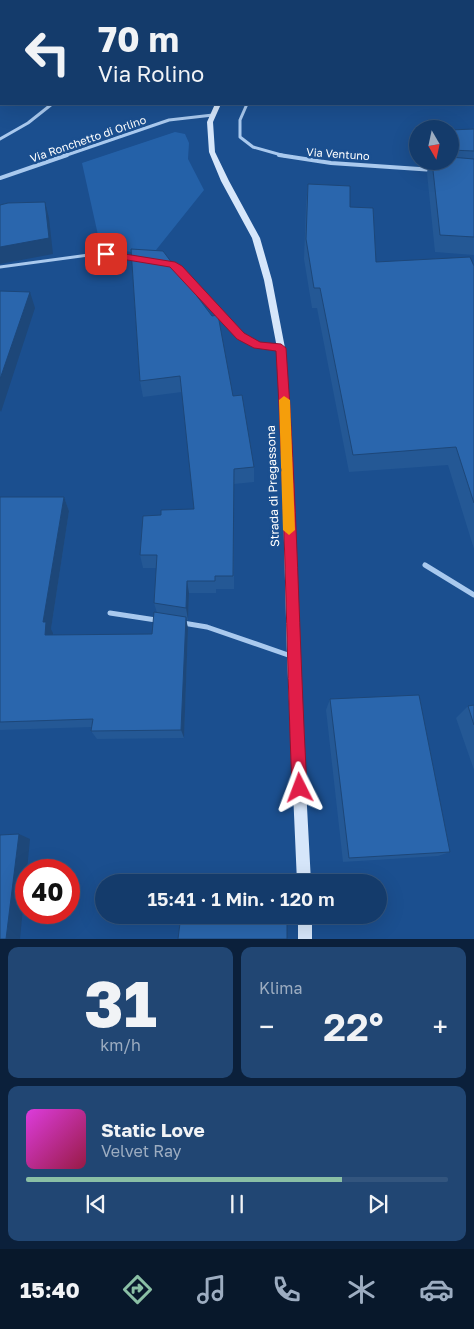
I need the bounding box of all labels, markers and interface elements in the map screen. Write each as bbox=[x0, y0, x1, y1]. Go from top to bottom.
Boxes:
text: 70 m bbox=[98, 18, 179, 60]
icon: left bbox=[15, 20, 80, 85]
text: Via Rolino bbox=[98, 60, 204, 87]
street label: Via Ronchetto di Orlino bbox=[28, 112, 148, 165]
north arrow bbox=[409, 120, 459, 170]
map controls bbox=[409, 120, 459, 170]
street label: Via Ventuno bbox=[306, 145, 371, 162]
pin bbox=[85, 233, 127, 275]
icon: arrive bbox=[92, 240, 120, 268]
street label: Strada di Pregassona bbox=[263, 425, 282, 547]
position arrow bbox=[273, 761, 325, 813]
speed limit sign: 40 bbox=[15, 859, 80, 924]
text: 15:41 · 1 Min. · 120 m bbox=[147, 887, 335, 910]
text: 31 bbox=[84, 963, 157, 1041]
text: Klima bbox=[259, 978, 303, 998]
text: 22° bbox=[323, 1004, 384, 1049]
text: − bbox=[259, 1010, 274, 1043]
text: + bbox=[433, 1010, 448, 1043]
text: km/h bbox=[100, 1035, 141, 1055]
text: Static Love bbox=[101, 1118, 205, 1141]
text: Velvet Ray bbox=[101, 1141, 182, 1161]
icon: previous bbox=[82, 1190, 110, 1218]
icon: pause bbox=[223, 1190, 251, 1218]
icon: next bbox=[364, 1190, 392, 1218]
icon: directions bbox=[120, 1272, 155, 1307]
icon: music bbox=[194, 1272, 229, 1307]
icon: phone bbox=[269, 1272, 304, 1307]
icon: climate bbox=[344, 1272, 379, 1307]
icon: car bbox=[419, 1272, 454, 1307]
text: 15:40 bbox=[20, 1276, 80, 1303]

